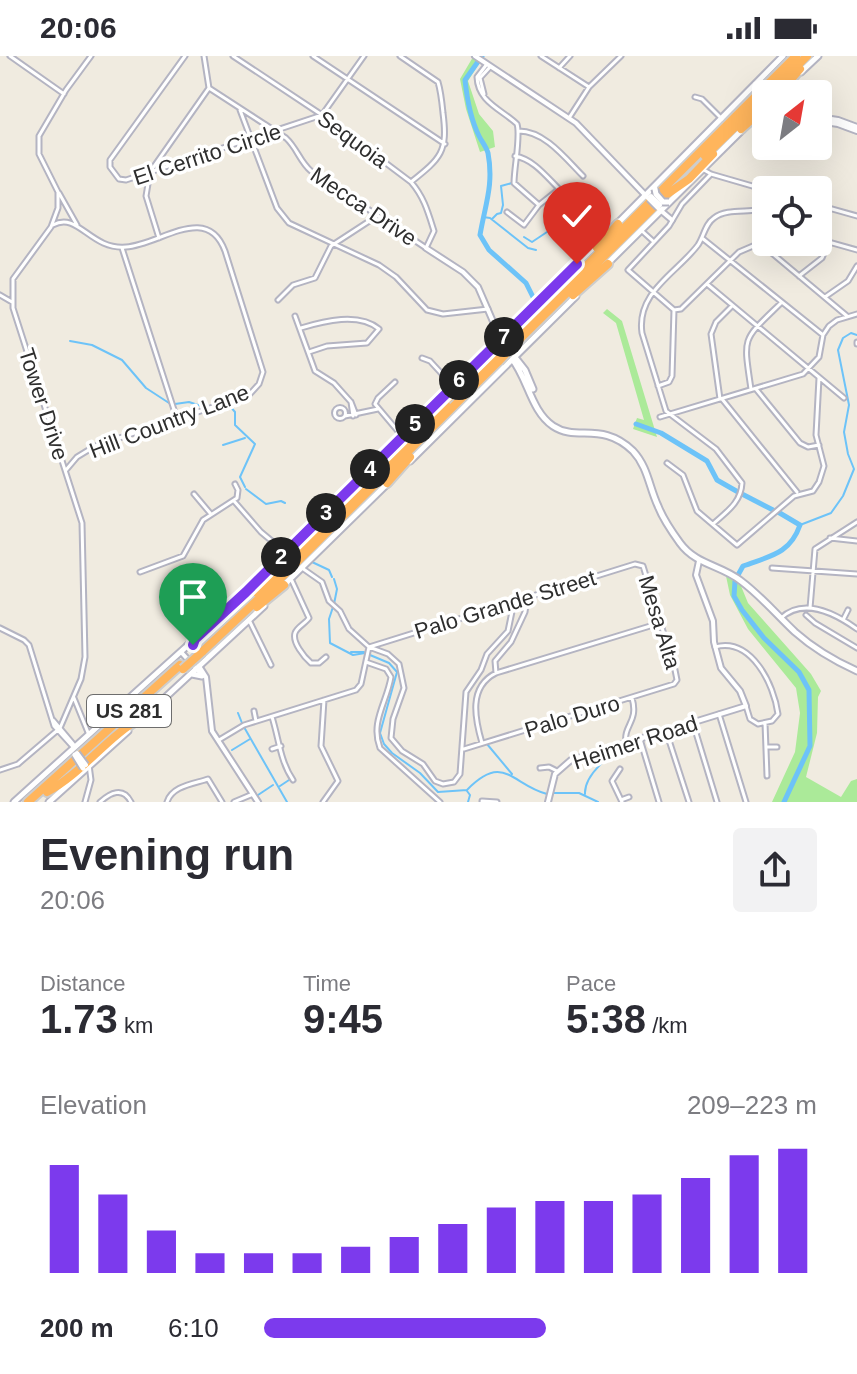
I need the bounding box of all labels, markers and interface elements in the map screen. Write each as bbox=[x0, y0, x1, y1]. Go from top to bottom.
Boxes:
text: 20:06 bbox=[40, 11, 117, 44]
north arrow bbox=[752, 80, 832, 160]
map controls bbox=[752, 80, 832, 256]
street label: Sequoia bbox=[313, 106, 393, 174]
street label: El Cerrito Circle bbox=[130, 119, 284, 190]
street label: Mecca Drive bbox=[306, 162, 421, 251]
button: locate bbox=[752, 176, 832, 256]
pin bbox=[543, 182, 611, 264]
icon: check bbox=[555, 194, 599, 238]
pin: 7 bbox=[484, 317, 524, 357]
text: 7 bbox=[498, 324, 510, 349]
street label: Tower Drive bbox=[14, 345, 73, 463]
pin: 6 bbox=[439, 360, 479, 400]
text: 6 bbox=[453, 367, 465, 392]
street label: Hill Country Lane bbox=[86, 380, 252, 463]
pin: 5 bbox=[395, 404, 435, 444]
text: 5 bbox=[409, 411, 421, 436]
pin: 4 bbox=[350, 449, 390, 489]
text: 4 bbox=[364, 456, 376, 481]
pin: 3 bbox=[306, 493, 346, 533]
text: 3 bbox=[320, 500, 332, 525]
pin: 2 bbox=[261, 537, 301, 577]
text: 2 bbox=[275, 544, 287, 569]
pin bbox=[159, 563, 227, 645]
street label: Palo Grande Street bbox=[411, 565, 599, 644]
street label: Mesa Alta bbox=[633, 572, 686, 673]
icon: arrive bbox=[171, 575, 215, 619]
street label: Palo Duro bbox=[522, 690, 623, 743]
road number: US 281 bbox=[87, 695, 171, 727]
street label: Heimer Road bbox=[570, 711, 701, 774]
button: share bbox=[733, 828, 817, 912]
text: Evening run bbox=[40, 830, 294, 879]
text: 20:06 bbox=[40, 885, 105, 915]
text: Distance bbox=[40, 971, 126, 996]
text: Time bbox=[303, 971, 351, 996]
text: Pace bbox=[566, 971, 616, 996]
text: 1.73 bbox=[40, 997, 118, 1041]
text: 9:45 bbox=[303, 997, 383, 1041]
text: 5:38 bbox=[566, 997, 646, 1041]
text: km bbox=[118, 1013, 153, 1038]
text: /km bbox=[646, 1013, 688, 1038]
text: Elevation bbox=[40, 1090, 147, 1120]
text: 209–223 m bbox=[687, 1090, 817, 1120]
text: 200 m bbox=[40, 1313, 114, 1343]
text: 6:10 bbox=[168, 1313, 219, 1343]

